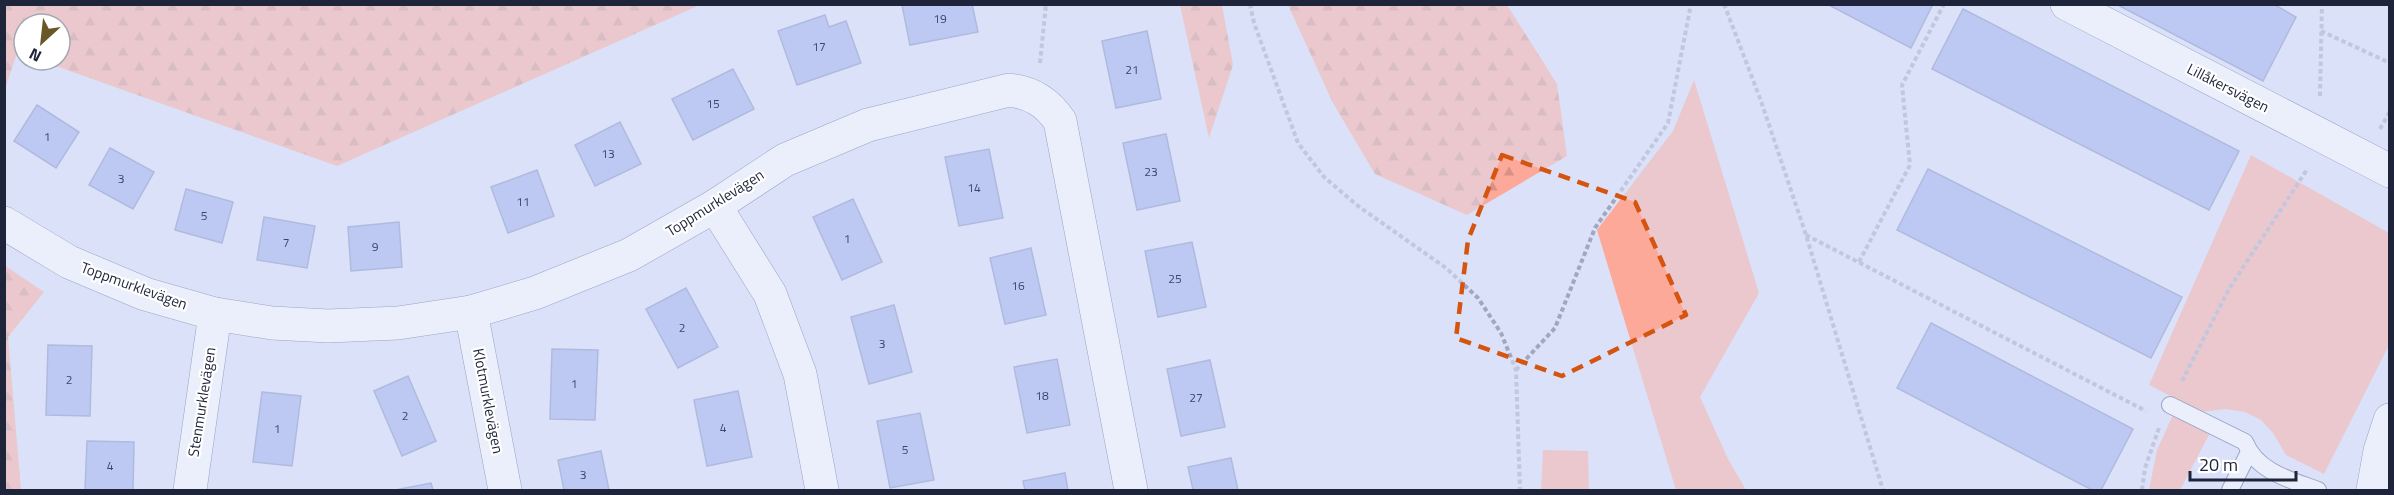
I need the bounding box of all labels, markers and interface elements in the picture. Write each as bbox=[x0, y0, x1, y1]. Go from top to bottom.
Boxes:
house number: 19 bbox=[933, 9, 947, 28]
north arrow bbox=[12, 12, 72, 72]
house number: 17 bbox=[812, 37, 826, 56]
text: N bbox=[25, 42, 46, 69]
street label: Lillåkersvägen bbox=[2183, 57, 2273, 118]
house number: 21 bbox=[1125, 60, 1139, 79]
house number: 15 bbox=[706, 94, 720, 113]
house number: 1 bbox=[44, 127, 50, 146]
house number: 13 bbox=[601, 144, 615, 163]
house number: 23 bbox=[1144, 162, 1158, 181]
street label: Toppmurklevägen bbox=[661, 163, 768, 242]
house number: 3 bbox=[118, 169, 124, 188]
house number: 14 bbox=[967, 178, 981, 197]
house number: 11 bbox=[516, 192, 530, 211]
house number: 5 bbox=[201, 206, 208, 225]
house number: 1 bbox=[844, 229, 850, 248]
house number: 7 bbox=[283, 233, 289, 252]
house number: 9 bbox=[372, 237, 379, 256]
street label: Toppmurklevägen bbox=[78, 256, 191, 315]
house number: 25 bbox=[1168, 269, 1182, 288]
house number: 16 bbox=[1011, 276, 1025, 295]
house number: 2 bbox=[679, 318, 685, 337]
house number: 3 bbox=[879, 334, 885, 353]
street label: Stenmurklevägen bbox=[181, 345, 222, 458]
street label: Klotmurklevägen bbox=[467, 346, 510, 456]
house number: 2 bbox=[66, 370, 72, 389]
house number: 1 bbox=[571, 374, 577, 393]
house number: 18 bbox=[1035, 386, 1049, 405]
house number: 27 bbox=[1189, 388, 1203, 407]
house number: 2 bbox=[402, 406, 408, 425]
house number: 4 bbox=[720, 418, 727, 437]
house number: 1 bbox=[274, 419, 280, 438]
house number: 5 bbox=[902, 440, 909, 459]
scale bar bbox=[2190, 444, 2296, 482]
text: 20 m bbox=[2199, 451, 2238, 478]
house number: 4 bbox=[107, 456, 114, 475]
house number: 3 bbox=[580, 465, 586, 484]

